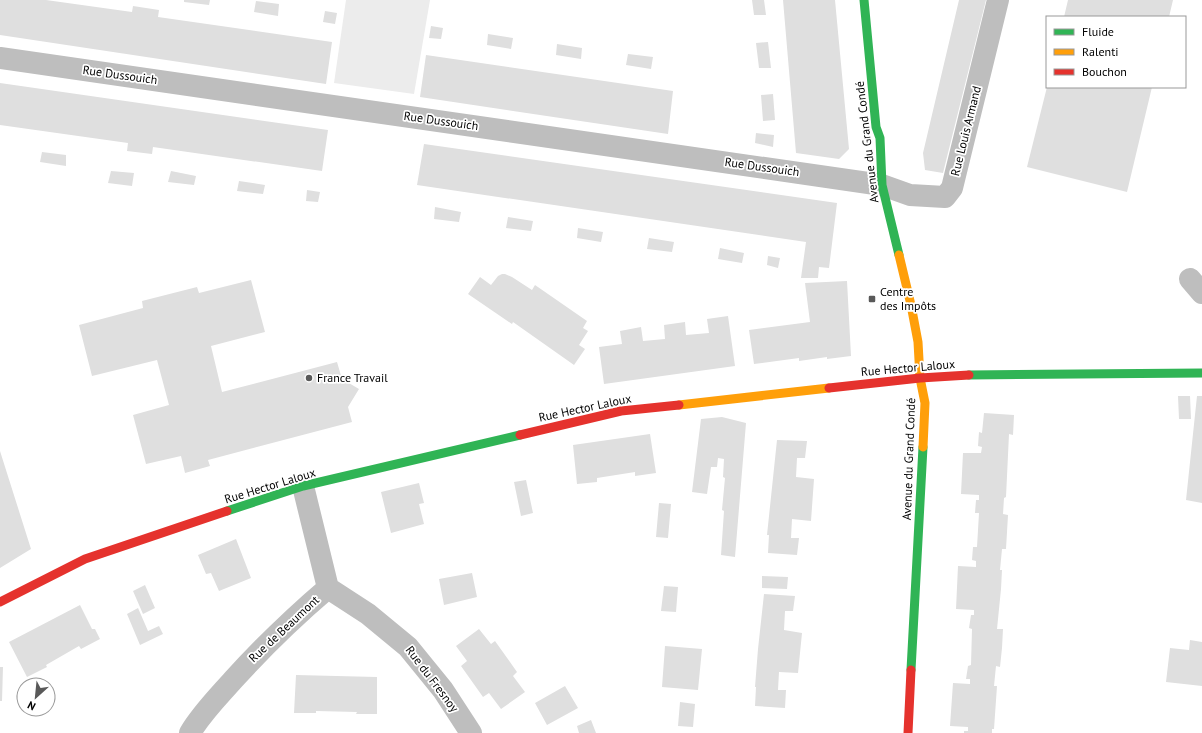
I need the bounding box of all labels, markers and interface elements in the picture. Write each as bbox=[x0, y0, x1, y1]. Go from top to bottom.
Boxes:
legend bbox=[1046, 16, 1186, 88]
text: Fluide bbox=[1082, 24, 1114, 39]
text: Ralenti bbox=[1082, 44, 1118, 59]
street label: Rue Dussouich bbox=[82, 62, 158, 87]
text: Bouchon bbox=[1082, 64, 1127, 79]
street label: Avenue du Grand Condé bbox=[852, 80, 881, 204]
street label: Rue Louis Armand bbox=[947, 84, 984, 177]
street label: Rue Dussouich bbox=[403, 108, 479, 133]
street label: Rue Dussouich bbox=[724, 154, 800, 179]
place label: Centre des Impôts bbox=[880, 284, 936, 313]
marker: Centre des Impôts bbox=[867, 294, 877, 304]
street label: Rue Hector Laloux bbox=[860, 356, 956, 379]
place label: France Travail bbox=[317, 370, 388, 385]
marker: France Travail bbox=[304, 373, 314, 383]
street label: Rue Hector Laloux bbox=[537, 390, 633, 425]
street label: Avenue du Grand Condé bbox=[899, 398, 918, 520]
street label: Rue Hector Laloux bbox=[223, 465, 317, 506]
street label: Rue de Beaumont bbox=[245, 592, 322, 665]
street label: Rue du Fresnoy bbox=[403, 643, 462, 715]
north arrow bbox=[16, 677, 56, 717]
text: N bbox=[25, 698, 38, 714]

